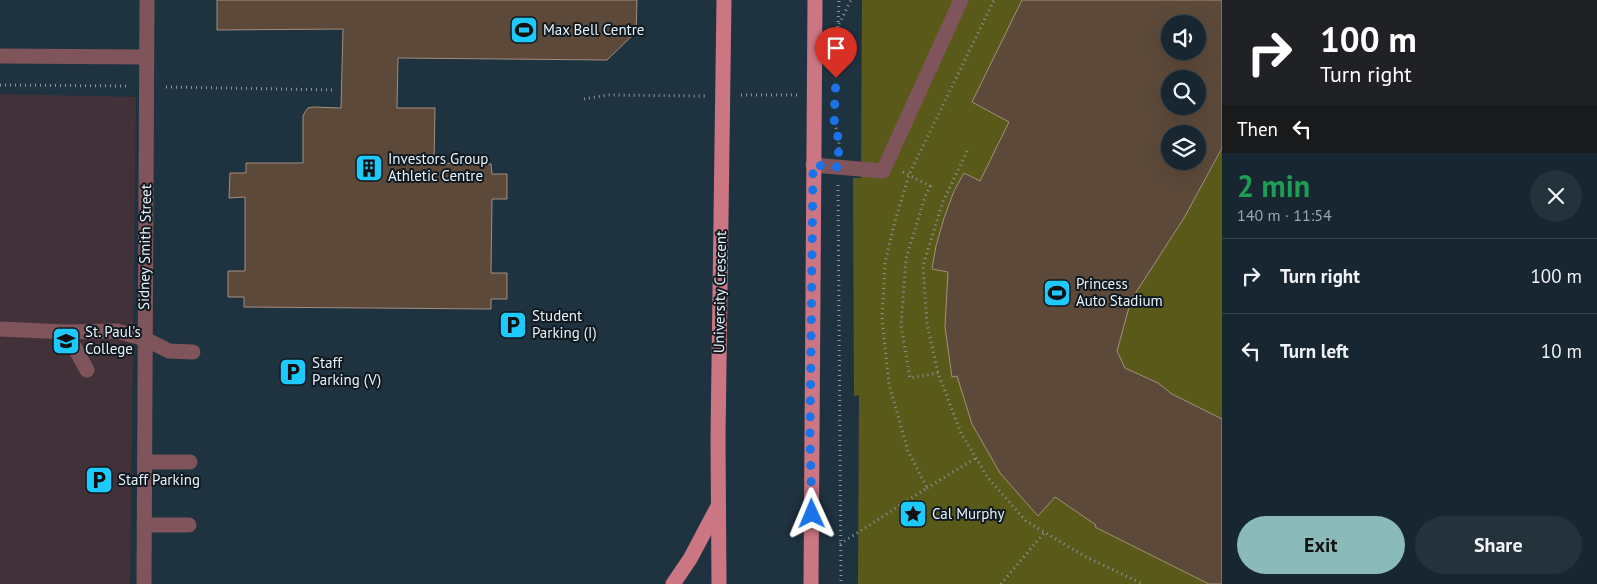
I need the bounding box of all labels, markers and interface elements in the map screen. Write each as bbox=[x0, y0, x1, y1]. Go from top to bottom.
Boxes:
sports icon: Max Bell Centre bbox=[509, 15, 539, 45]
map controls bbox=[1161, 15, 1206, 170]
button: sound bbox=[1161, 15, 1206, 60]
text: 100 m bbox=[1320, 16, 1417, 62]
place label: Max Bell Centre bbox=[543, 20, 644, 39]
icon: right bbox=[1237, 20, 1302, 85]
pin bbox=[815, 27, 857, 78]
icon: arrive bbox=[822, 34, 850, 62]
text: Turn right bbox=[1320, 60, 1412, 88]
button: search bbox=[1161, 70, 1206, 115]
icon: left bbox=[1288, 115, 1316, 143]
text: Then bbox=[1237, 117, 1278, 141]
button: layers bbox=[1161, 125, 1206, 170]
place label: Investors Group Athletic Centre bbox=[388, 149, 488, 185]
building icon: Investors Group Athletic Centre bbox=[354, 153, 384, 183]
text: 2 min bbox=[1237, 166, 1310, 205]
button: close bbox=[1530, 170, 1582, 222]
street label: Sidney Smith Street bbox=[134, 184, 155, 310]
text: 140 m · 11:54 bbox=[1237, 205, 1332, 225]
street label: University Crescent bbox=[709, 231, 730, 353]
icon: right bbox=[1237, 262, 1265, 290]
text: Turn right bbox=[1280, 264, 1360, 288]
text: 100 m bbox=[1530, 264, 1582, 288]
place label: Princess Auto Stadium bbox=[1076, 274, 1163, 310]
sports icon: Princess Auto Stadium bbox=[1042, 278, 1072, 308]
place label: Student Parking (I) bbox=[532, 306, 597, 342]
parking icon: Student Parking (I) bbox=[498, 310, 528, 340]
place label: St. Paul's College bbox=[85, 322, 141, 358]
school or university icon: St. Paul's College bbox=[51, 326, 81, 356]
icon: left bbox=[1237, 337, 1265, 365]
text: Turn left bbox=[1280, 339, 1349, 363]
text: 10 m bbox=[1541, 339, 1582, 363]
place label: Staff Parking (V) bbox=[312, 353, 381, 389]
parking icon: Staff Parking (V) bbox=[278, 357, 308, 387]
parking icon: Staff Parking bbox=[84, 465, 114, 495]
place label: Staff Parking bbox=[118, 470, 200, 489]
position arrow bbox=[785, 487, 837, 539]
place icon: Cal Murphy bbox=[898, 499, 928, 529]
place label: Cal Murphy bbox=[932, 504, 1005, 523]
button: Exit bbox=[1237, 516, 1405, 574]
button: Share bbox=[1415, 516, 1582, 574]

